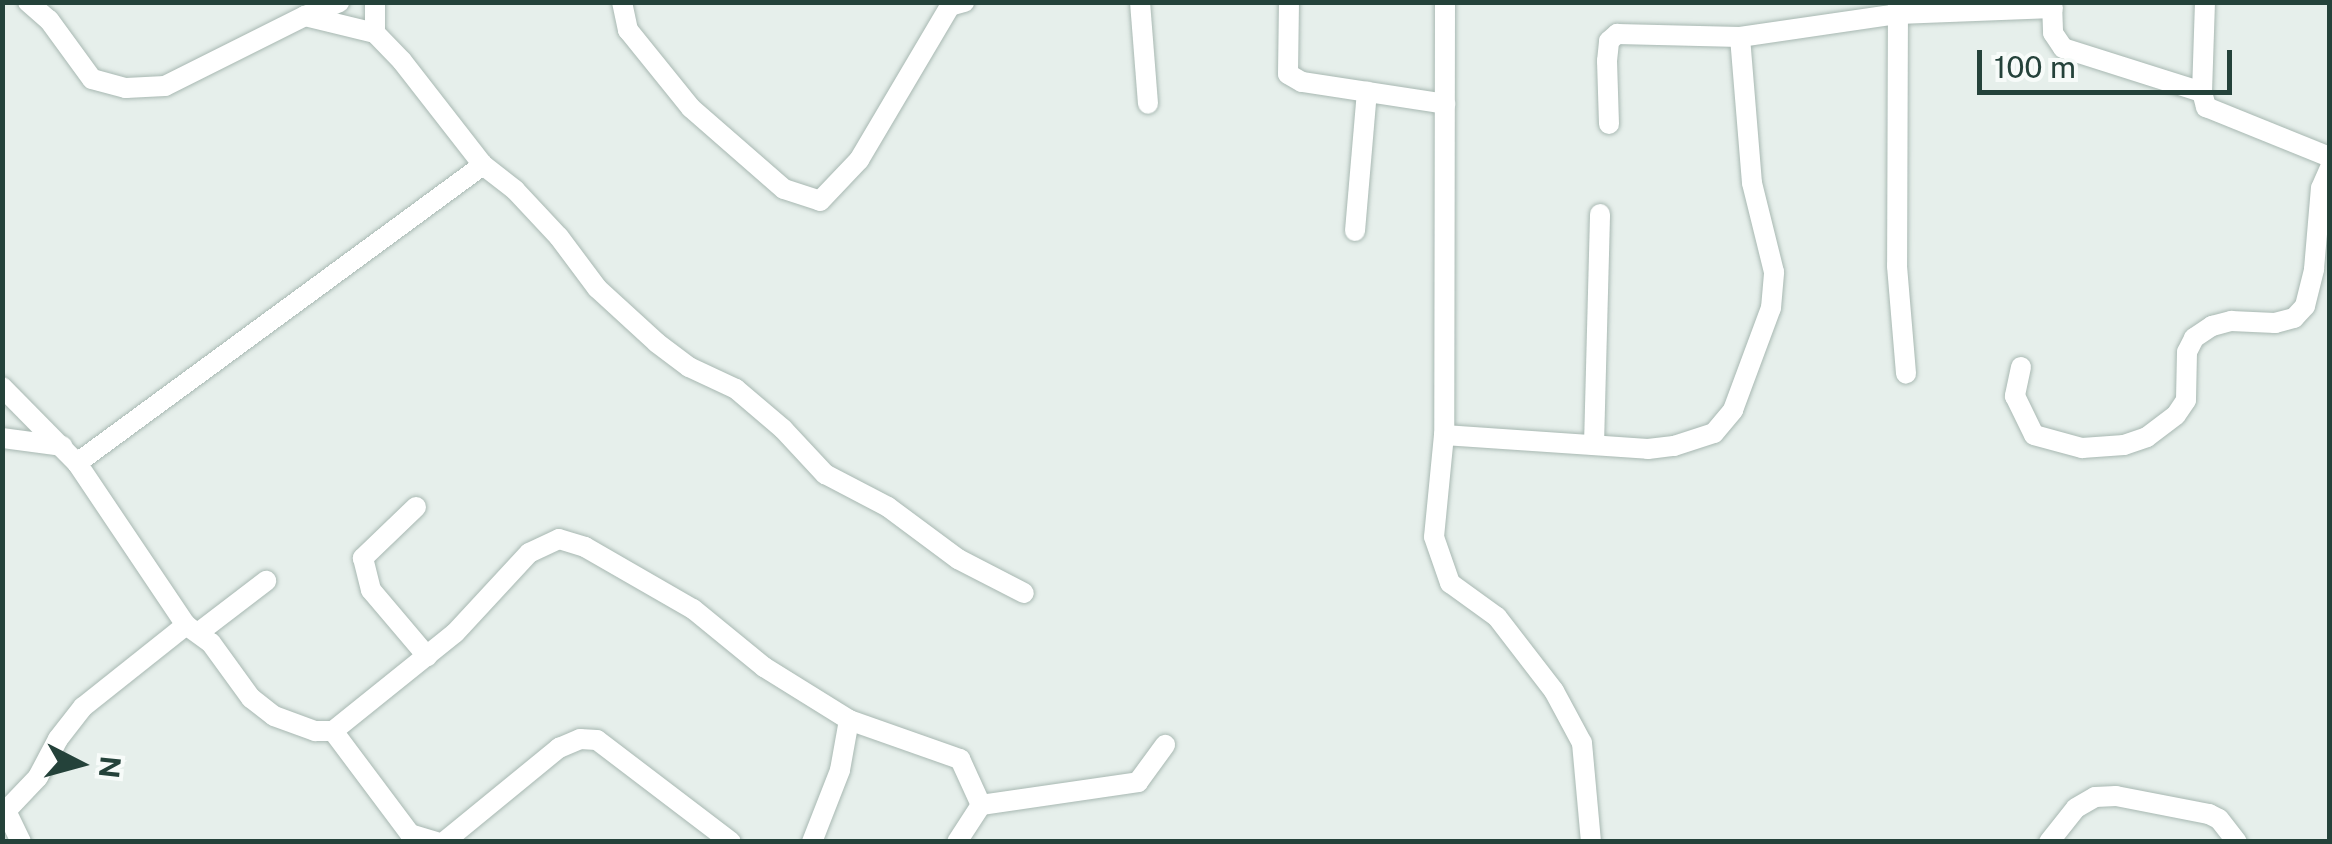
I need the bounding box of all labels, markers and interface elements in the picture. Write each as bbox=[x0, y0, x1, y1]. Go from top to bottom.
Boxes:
scale bar bbox=[1982, 30, 2237, 92]
text: 100 m bbox=[1994, 49, 2076, 85]
north arrow bbox=[30, 714, 130, 814]
text: N bbox=[93, 755, 128, 780]

